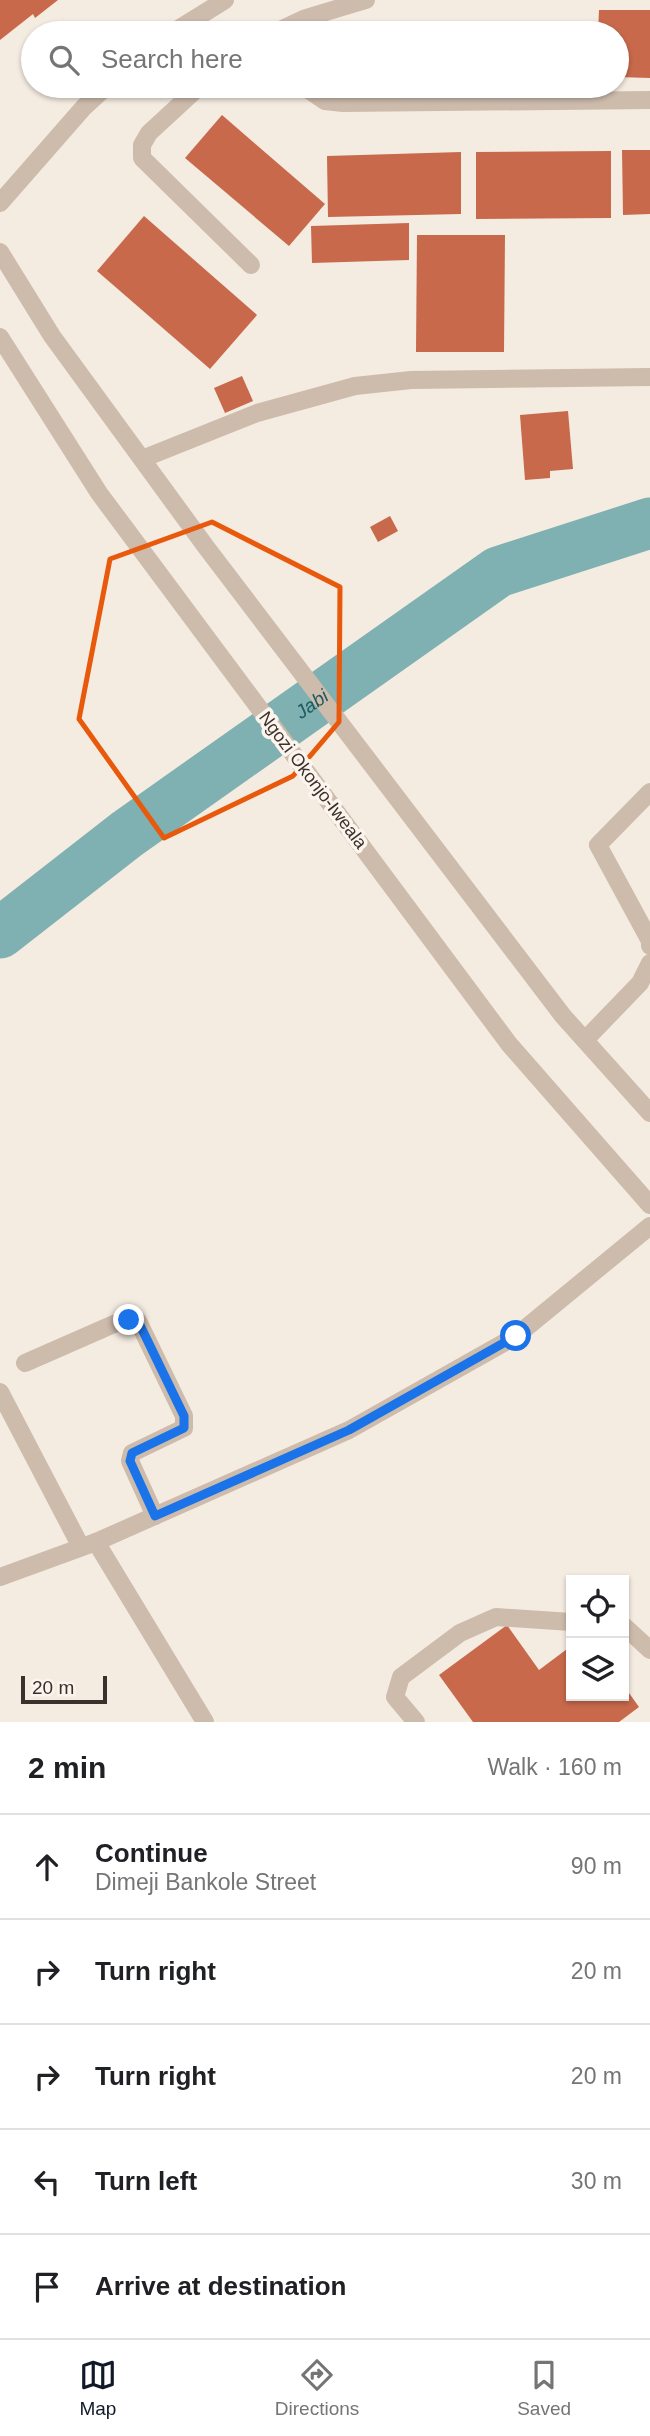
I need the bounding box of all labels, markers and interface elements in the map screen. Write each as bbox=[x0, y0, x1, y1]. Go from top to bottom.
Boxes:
search box bbox=[21, 21, 629, 98]
icon: search bbox=[45, 41, 83, 79]
text: Search here bbox=[101, 44, 243, 74]
water label: Jabi bbox=[290, 685, 333, 723]
street label: Ngozi Okonjo-Iweala bbox=[255, 708, 372, 853]
route end bbox=[113, 1304, 144, 1335]
route start bbox=[500, 1320, 531, 1351]
map controls bbox=[566, 1575, 629, 1701]
button: locate bbox=[566, 1575, 629, 1638]
button: layers bbox=[566, 1638, 629, 1701]
scale bar bbox=[21, 1673, 107, 1705]
text: 20 m bbox=[32, 1677, 74, 1698]
text: 2 min bbox=[28, 1751, 106, 1784]
text: Walk · 160 m bbox=[487, 1754, 622, 1780]
text: Continue bbox=[95, 1838, 208, 1868]
icon: ahead bbox=[28, 1848, 66, 1886]
text: 90 m bbox=[571, 1853, 622, 1879]
text: Dimeji Bankole Street bbox=[95, 1869, 316, 1895]
icon: right bbox=[28, 1953, 66, 1991]
text: Turn right bbox=[95, 1956, 216, 1986]
text: 20 m bbox=[571, 1958, 622, 1984]
icon: right bbox=[28, 2058, 66, 2096]
text: Turn right bbox=[95, 2061, 216, 2091]
text: 20 m bbox=[571, 2063, 622, 2089]
icon: left bbox=[28, 2163, 66, 2201]
text: Turn left bbox=[95, 2166, 197, 2196]
text: 30 m bbox=[571, 2168, 622, 2194]
icon: arrive bbox=[28, 2268, 66, 2306]
text: Arrive at destination bbox=[95, 2271, 346, 2301]
tab: Map bbox=[79, 2356, 117, 2420]
tab: Directions bbox=[275, 2356, 359, 2420]
tab: Saved bbox=[517, 2356, 571, 2420]

